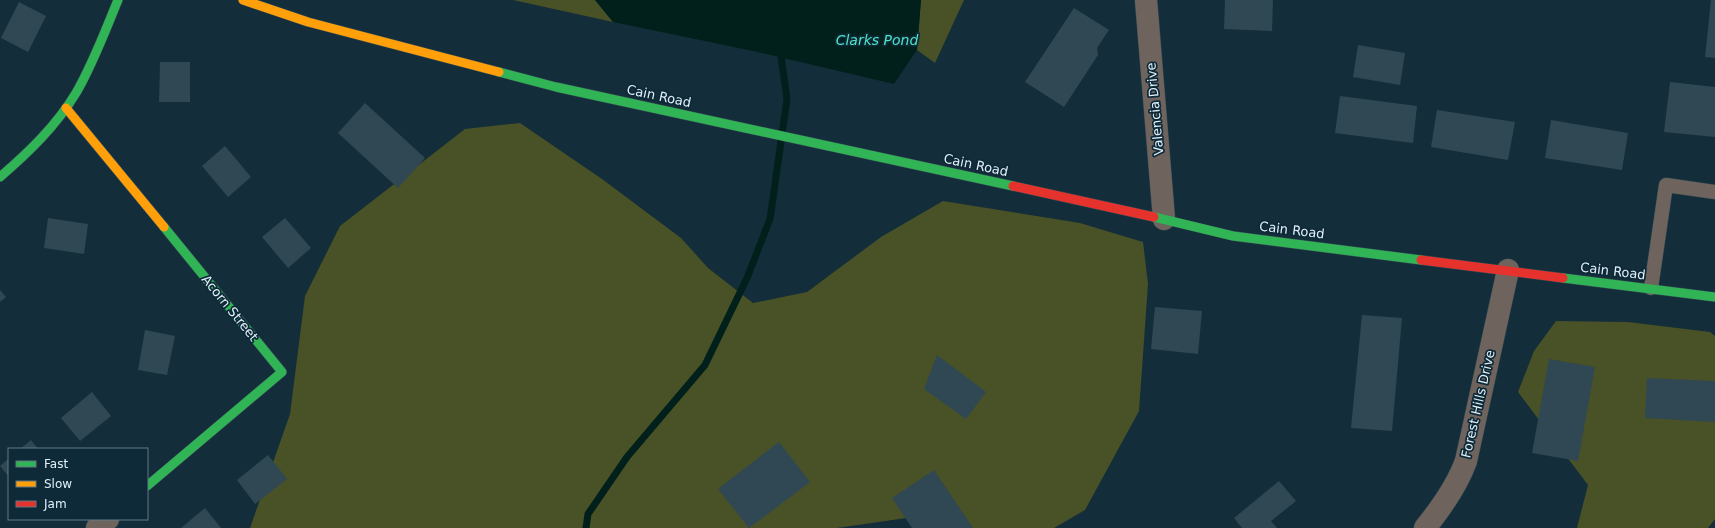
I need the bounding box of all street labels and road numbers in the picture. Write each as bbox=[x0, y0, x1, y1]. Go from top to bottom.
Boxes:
street label: Valencia Drive bbox=[1143, 62, 1167, 156]
street label: Cain Road bbox=[625, 82, 693, 110]
street label: Cain Road bbox=[942, 151, 1010, 179]
street label: Cain Road bbox=[1259, 219, 1325, 241]
street label: Cain Road bbox=[1580, 260, 1646, 282]
street label: Acorn Street bbox=[199, 272, 261, 344]
street label: Forest Hills Drive bbox=[1458, 349, 1498, 459]

